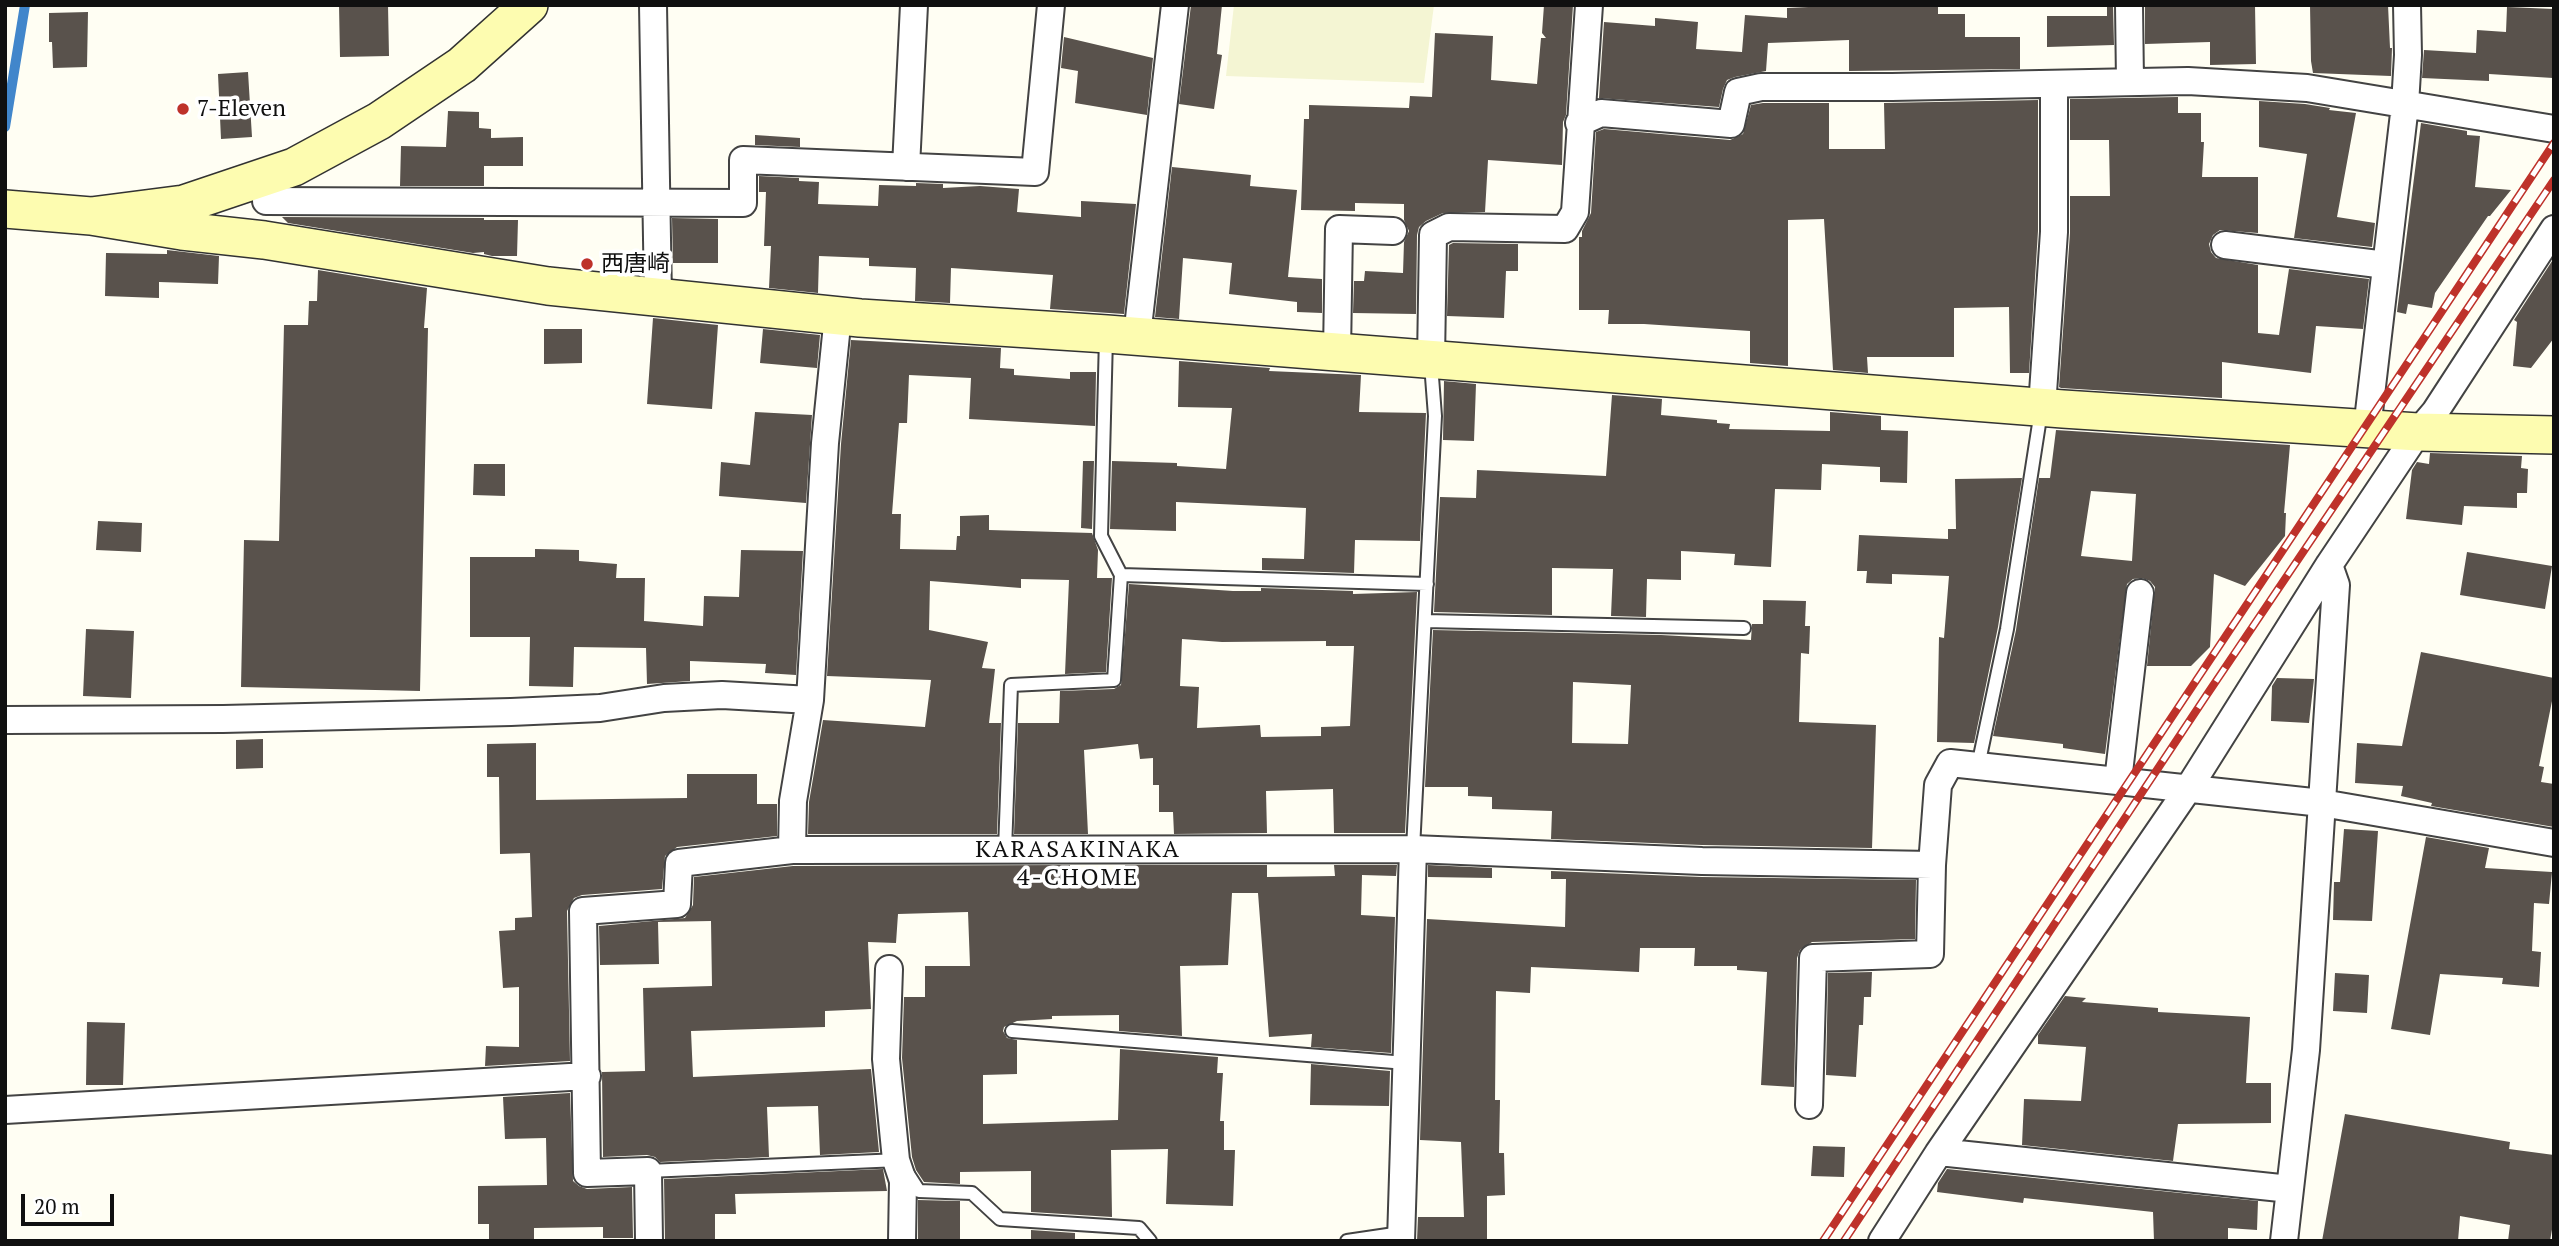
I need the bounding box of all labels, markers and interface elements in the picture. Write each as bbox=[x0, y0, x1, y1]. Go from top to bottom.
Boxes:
place label: 7-Eleven bbox=[197, 95, 286, 123]
marker: 7-Eleven bbox=[175, 101, 191, 117]
place label: 西唐崎 bbox=[601, 250, 670, 278]
marker: 西唐崎 bbox=[579, 256, 595, 272]
district label: KARASAKINAKA 4-CHOME bbox=[977, 836, 1179, 892]
scale bar bbox=[24, 1180, 117, 1224]
text: 20 m bbox=[34, 1192, 80, 1220]

